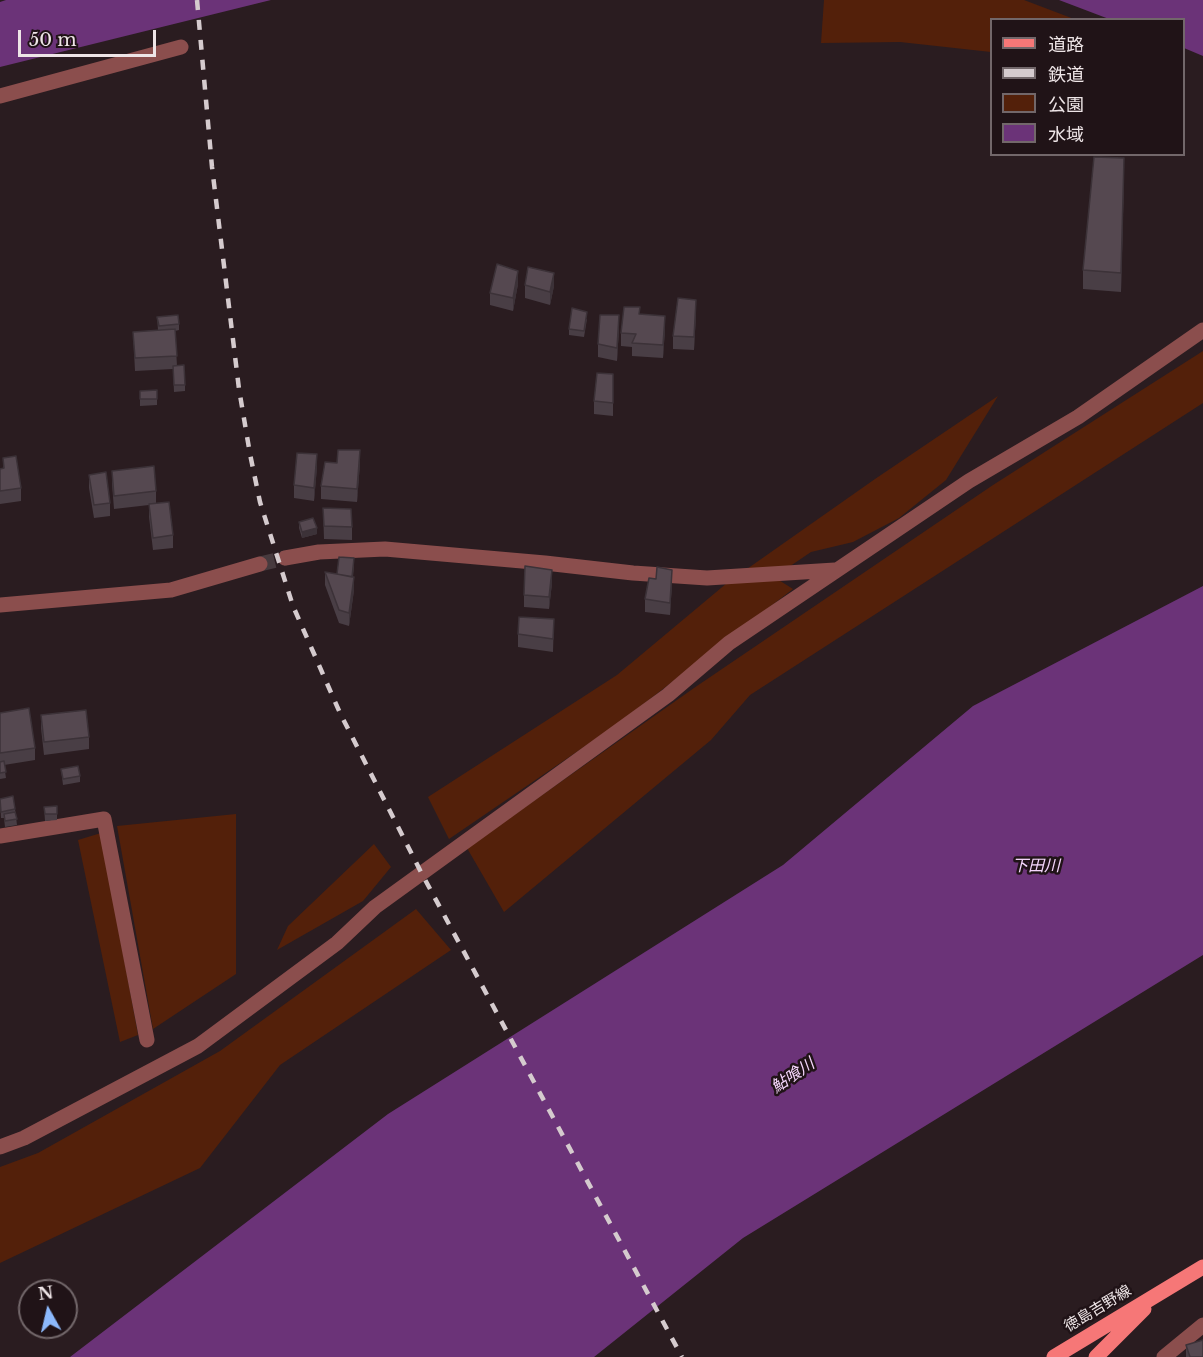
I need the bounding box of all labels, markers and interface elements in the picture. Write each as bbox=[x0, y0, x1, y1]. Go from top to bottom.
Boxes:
scale bar bbox=[21, 18, 159, 56]
legend bbox=[990, 18, 1185, 156]
text: 50 m bbox=[29, 29, 77, 51]
text: 道路 bbox=[1048, 34, 1084, 56]
text: 鉄道 bbox=[1048, 64, 1084, 86]
text: 公園 bbox=[1048, 94, 1084, 116]
text: 水域 bbox=[1048, 124, 1084, 146]
water label: 下田川 bbox=[1012, 856, 1060, 876]
water label: 鮎喰川 bbox=[768, 1055, 818, 1097]
north arrow bbox=[18, 1279, 78, 1339]
text: N bbox=[37, 1282, 55, 1304]
street label: 徳島吉野線 bbox=[1061, 1282, 1135, 1336]

